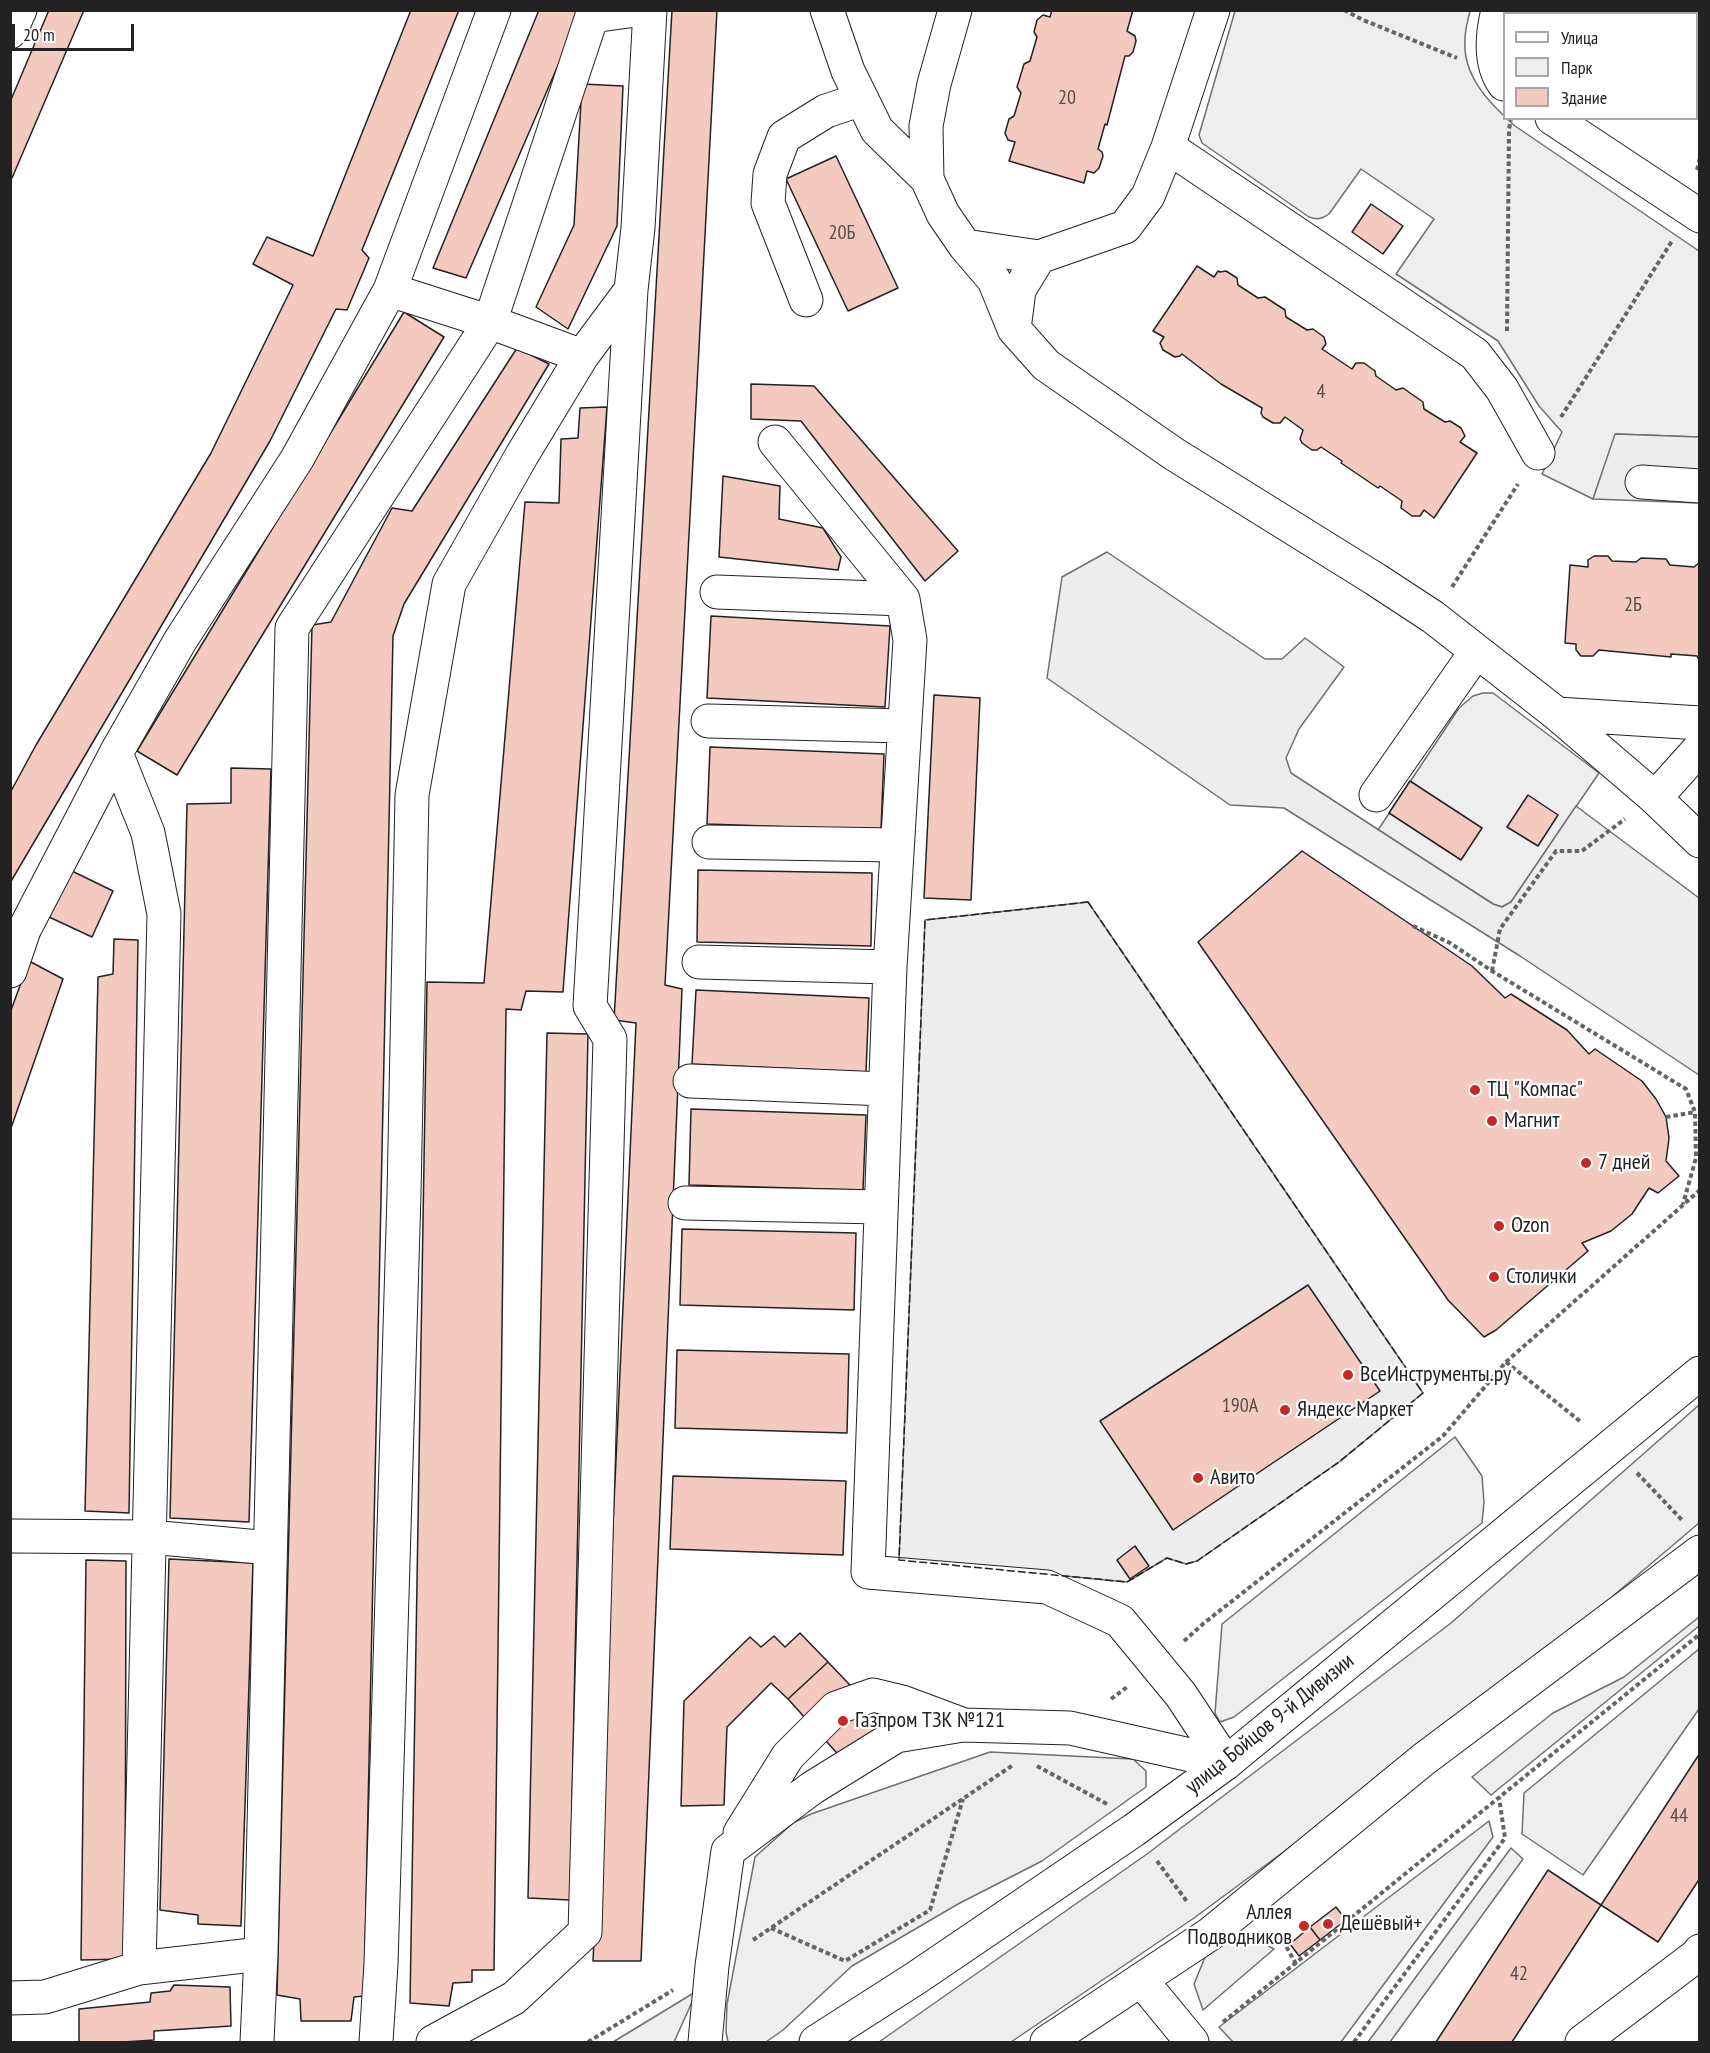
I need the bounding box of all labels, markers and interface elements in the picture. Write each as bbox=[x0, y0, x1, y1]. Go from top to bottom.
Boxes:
scale bar bbox=[15, 12, 136, 50]
legend bbox=[1503, 12, 1698, 120]
text: 20 m bbox=[23, 23, 55, 46]
text: Улица bbox=[1561, 26, 1598, 49]
text: Парк bbox=[1561, 56, 1592, 79]
house number: 20 bbox=[1058, 86, 1076, 110]
text: Здание bbox=[1561, 86, 1607, 109]
house number: 20Б bbox=[829, 221, 855, 245]
house number: 4 bbox=[1317, 380, 1325, 404]
house number: 2Б bbox=[1624, 593, 1642, 617]
place label: ТЦ "Компас" bbox=[1487, 1077, 1583, 1103]
marker: ТЦ "Компас" bbox=[1468, 1083, 1482, 1097]
place label: Магнит bbox=[1504, 1108, 1560, 1134]
marker: Магнит bbox=[1485, 1114, 1499, 1128]
place label: 7 дней bbox=[1598, 1150, 1651, 1176]
marker: 7 дней bbox=[1579, 1156, 1593, 1170]
place label: Ozon bbox=[1511, 1213, 1550, 1239]
marker: Ozon bbox=[1492, 1219, 1506, 1233]
place label: Столички bbox=[1506, 1264, 1577, 1290]
marker: Столички bbox=[1487, 1270, 1501, 1284]
place label: ВсеИнструменты.ру bbox=[1360, 1362, 1511, 1388]
marker: ВсеИнструменты.ру bbox=[1341, 1368, 1355, 1382]
house number: 190А bbox=[1222, 1394, 1258, 1418]
place label: Яндекс Маркет bbox=[1297, 1397, 1413, 1423]
marker: Яндекс Маркет bbox=[1278, 1403, 1292, 1417]
place label: Авито bbox=[1210, 1465, 1255, 1491]
marker: Авито bbox=[1191, 1471, 1205, 1485]
street label: улица Бойцов 9-й Дивизии bbox=[1180, 1648, 1360, 1800]
place label: Газпром ТЗК №121 bbox=[855, 1708, 1005, 1734]
marker: Газпром ТЗК №121 bbox=[836, 1714, 850, 1728]
house number: 44 bbox=[1670, 1804, 1688, 1828]
place label: Аллея Подводников bbox=[1187, 1900, 1292, 1952]
place label: Дешёвый+ bbox=[1340, 1911, 1422, 1937]
marker: Дешёвый+ bbox=[1321, 1917, 1335, 1931]
marker: Аллея Подводников bbox=[1297, 1919, 1311, 1933]
house number: 42 bbox=[1510, 1962, 1528, 1986]

